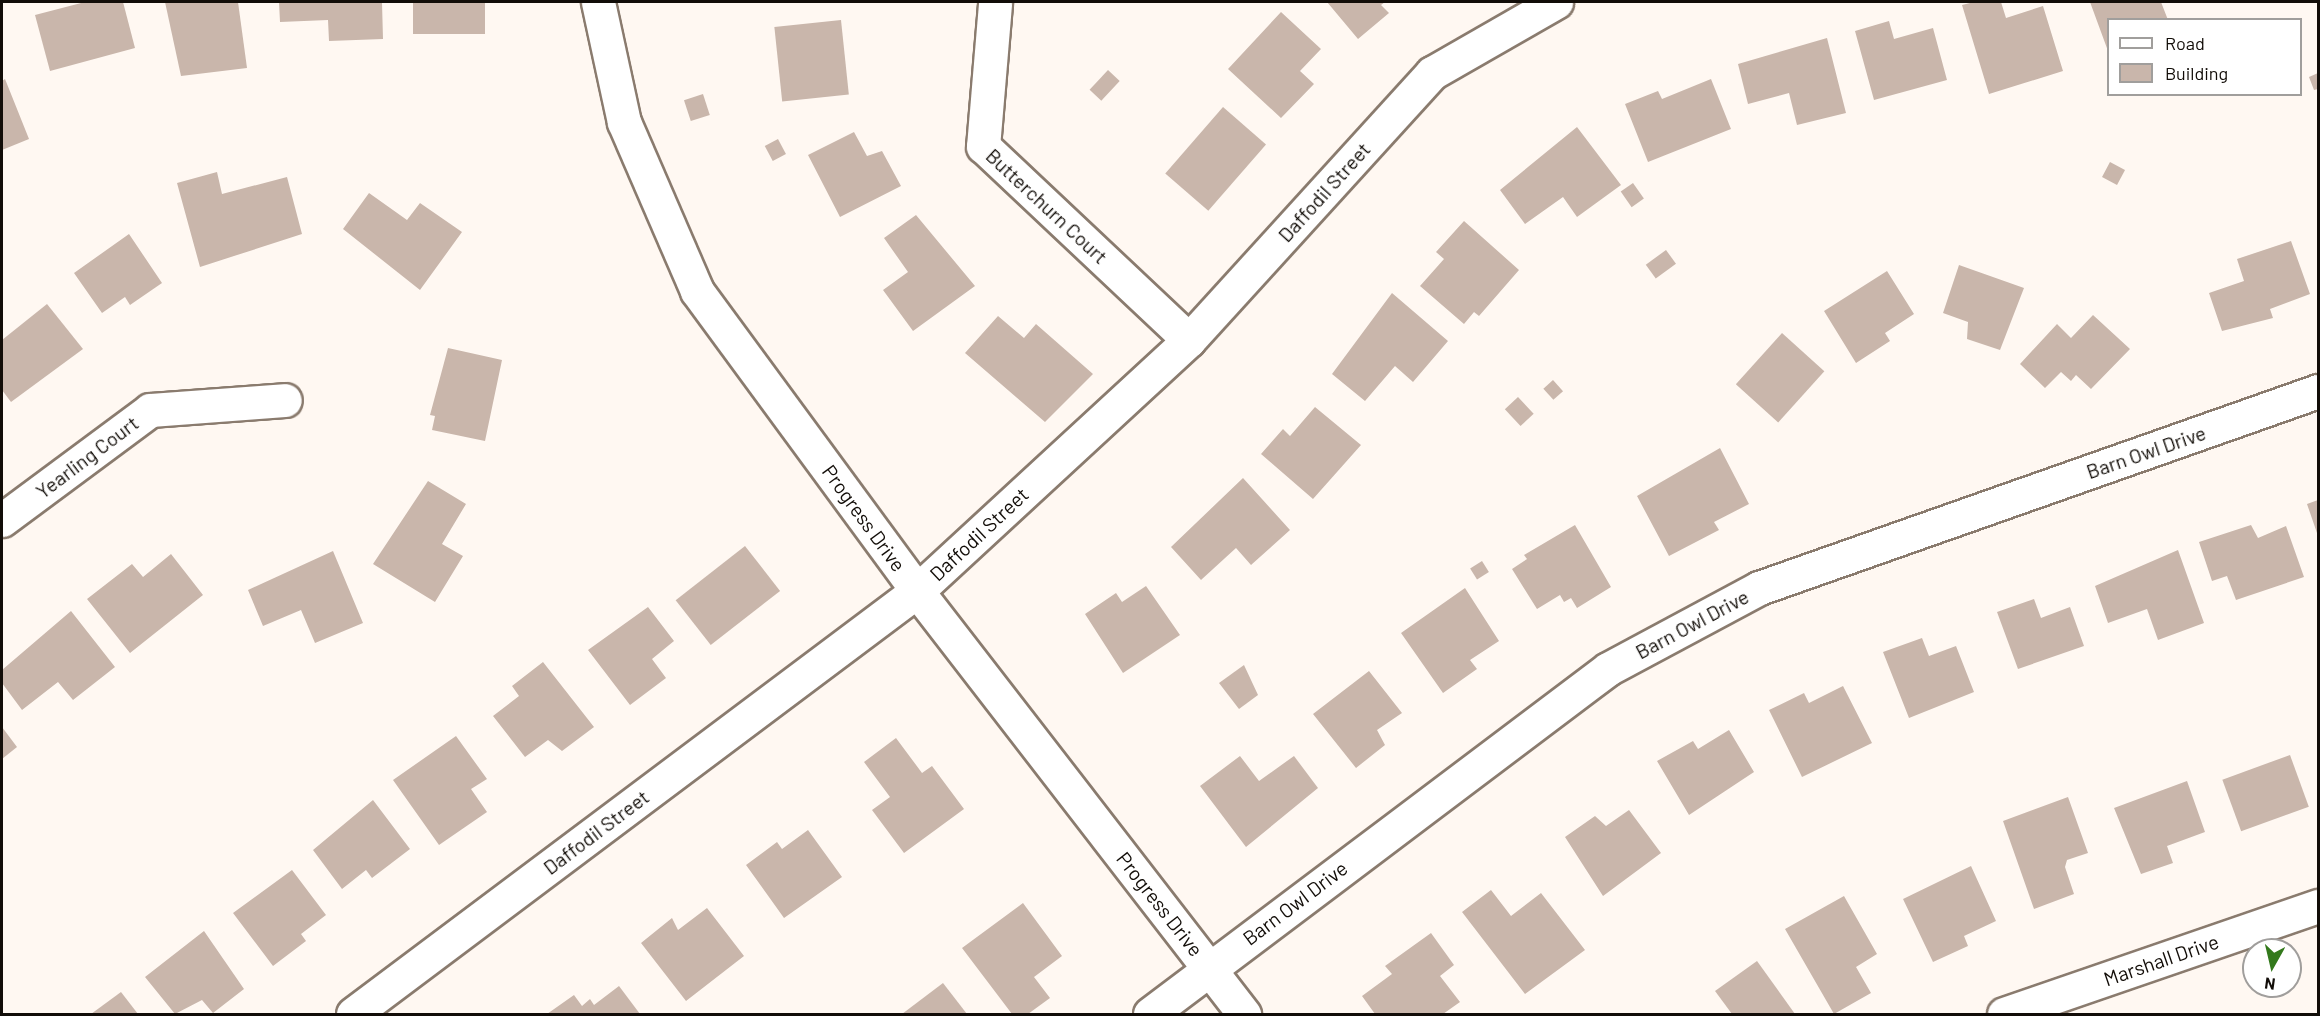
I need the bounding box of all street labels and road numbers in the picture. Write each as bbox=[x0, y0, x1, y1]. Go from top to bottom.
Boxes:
street label: Daffodil Street bbox=[1273, 137, 1375, 247]
street label: Butterchurn Court bbox=[981, 143, 1113, 269]
street label: Yearling Court bbox=[31, 411, 143, 503]
street label: Barn Owl Drive bbox=[2083, 420, 2209, 484]
street label: Progress Drive bbox=[817, 460, 911, 576]
street label: Daffodil Street bbox=[925, 482, 1033, 586]
street label: Barn Owl Drive bbox=[1631, 584, 1753, 664]
street label: Daffodil Street bbox=[539, 785, 653, 879]
street label: Progress Drive bbox=[1112, 847, 1208, 961]
street label: Barn Owl Drive bbox=[1238, 856, 1352, 950]
street label: Marshall Drive bbox=[2100, 929, 2222, 991]

